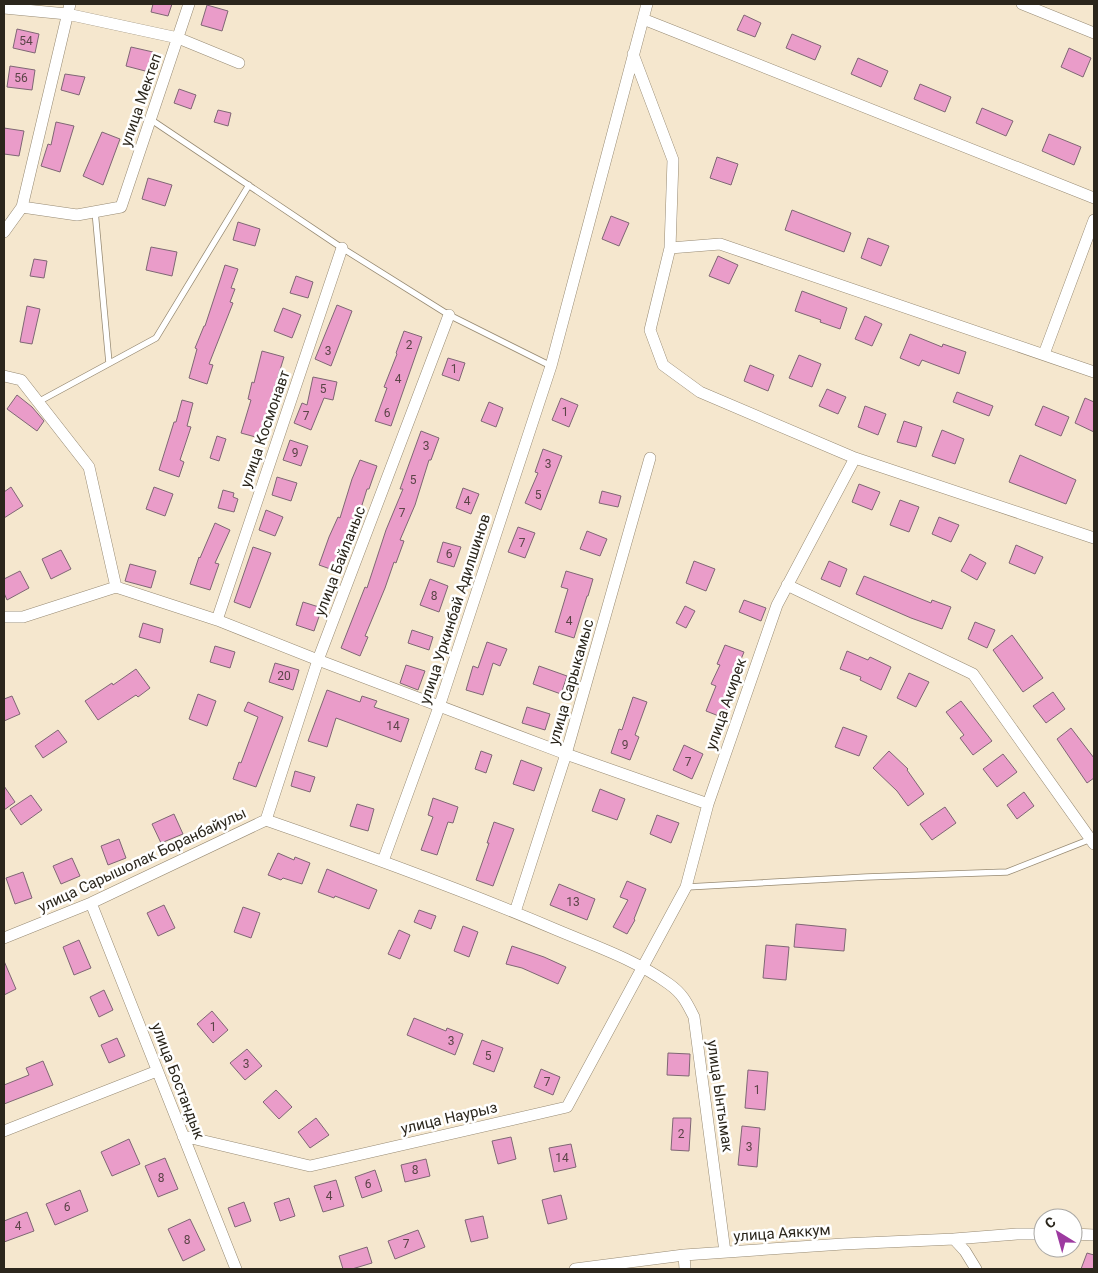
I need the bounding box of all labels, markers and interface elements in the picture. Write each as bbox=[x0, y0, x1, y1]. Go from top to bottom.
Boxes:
house number: 54 bbox=[19, 34, 33, 48]
street label: улица Мектеп bbox=[117, 51, 165, 149]
house number: 56 bbox=[14, 71, 28, 85]
house number: 2 bbox=[406, 338, 413, 352]
house number: 3 bbox=[325, 344, 331, 358]
house number: 1 bbox=[451, 362, 457, 376]
street label: улица Космонавт bbox=[236, 368, 294, 490]
house number: 4 bbox=[395, 372, 402, 386]
house number: 5 bbox=[320, 382, 327, 396]
house number: 1 bbox=[562, 405, 568, 419]
house number: 6 bbox=[384, 406, 391, 420]
house number: 7 bbox=[303, 409, 310, 423]
house number: 3 bbox=[423, 439, 429, 453]
house number: 9 bbox=[292, 446, 298, 460]
house number: 3 bbox=[545, 457, 551, 471]
house number: 5 bbox=[410, 473, 417, 487]
house number: 5 bbox=[535, 488, 542, 502]
house number: 4 bbox=[464, 494, 471, 508]
street label: улица Байланыс bbox=[311, 503, 369, 618]
house number: 7 bbox=[399, 506, 406, 520]
street label: улица Уркинбай Адилшинов bbox=[416, 512, 494, 706]
house number: 7 bbox=[519, 536, 526, 550]
house number: 6 bbox=[446, 547, 453, 561]
house number: 8 bbox=[431, 589, 438, 603]
house number: 4 bbox=[566, 614, 573, 628]
street label: улица Сарыкамыс bbox=[544, 617, 598, 747]
street label: улица Акирек bbox=[702, 656, 750, 752]
house number: 20 bbox=[277, 669, 291, 683]
house number: 14 bbox=[386, 719, 400, 733]
house number: 9 bbox=[622, 738, 628, 752]
house number: 7 bbox=[685, 755, 692, 769]
street label: улица Сарышолак Боранбайулы bbox=[35, 804, 249, 916]
house number: 13 bbox=[566, 895, 580, 909]
street label: улица Бостандык bbox=[147, 1020, 209, 1142]
house number: 1 bbox=[210, 1020, 216, 1034]
house number: 3 bbox=[448, 1034, 454, 1048]
street label: улица Ынтымак bbox=[703, 1039, 737, 1153]
house number: 5 bbox=[485, 1049, 492, 1063]
house number: 3 bbox=[243, 1057, 249, 1071]
house number: 7 bbox=[544, 1075, 551, 1089]
house number: 1 bbox=[754, 1083, 760, 1097]
street label: улица Наурыз bbox=[399, 1098, 499, 1138]
house number: 2 bbox=[678, 1127, 685, 1141]
house number: 3 bbox=[746, 1140, 752, 1154]
house number: 14 bbox=[555, 1151, 569, 1165]
house number: 8 bbox=[412, 1163, 419, 1177]
house number: 8 bbox=[158, 1171, 165, 1185]
house number: 6 bbox=[365, 1177, 372, 1191]
house number: 4 bbox=[326, 1189, 333, 1203]
house number: 6 bbox=[64, 1200, 71, 1214]
north arrow bbox=[1033, 1208, 1083, 1258]
text: С bbox=[1042, 1213, 1059, 1232]
house number: 4 bbox=[15, 1219, 22, 1233]
street label: улица Аяккум bbox=[733, 1221, 831, 1245]
house number: 8 bbox=[184, 1233, 191, 1247]
house number: 7 bbox=[403, 1237, 410, 1251]

